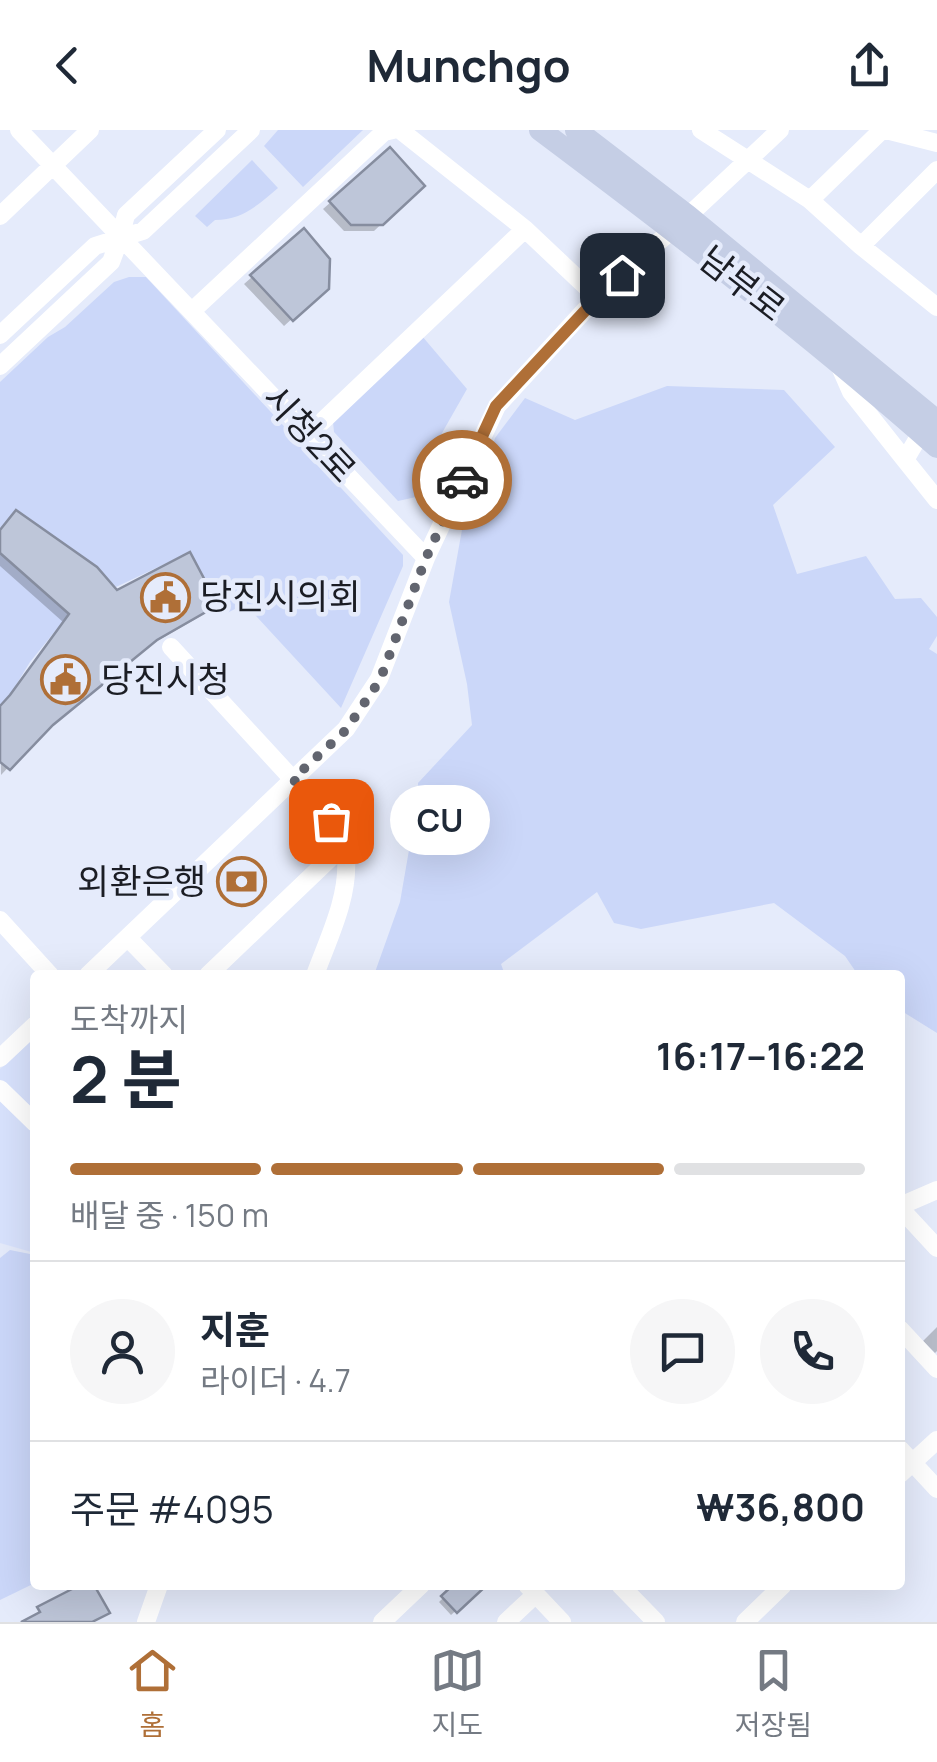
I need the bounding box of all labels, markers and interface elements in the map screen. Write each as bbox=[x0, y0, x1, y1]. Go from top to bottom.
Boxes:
text: Munchgo bbox=[367, 34, 570, 96]
icon: back bbox=[40, 38, 95, 93]
icon: share bbox=[842, 38, 897, 93]
pin bbox=[580, 233, 665, 318]
street label: 남부로 bbox=[690, 235, 795, 332]
icon: home bbox=[595, 248, 650, 303]
street label: 시청2로 bbox=[252, 374, 367, 492]
courier bbox=[412, 430, 512, 530]
icon: car bbox=[435, 453, 490, 508]
public building icon: 당진시의회 bbox=[139, 571, 191, 623]
place label: 당진시의회 bbox=[200, 572, 361, 620]
public building icon: 당진시청 bbox=[40, 654, 92, 706]
place label: 당진시청 bbox=[101, 655, 230, 703]
pin bbox=[289, 779, 374, 864]
callout: CU bbox=[391, 786, 491, 856]
icon: bag bbox=[304, 794, 359, 849]
text: CU bbox=[417, 798, 463, 842]
bank icon: 외환은행 bbox=[215, 856, 267, 908]
place label: 외환은행 bbox=[77, 857, 206, 905]
text: 도착까지 bbox=[70, 997, 188, 1041]
text: 16:17–16:22 bbox=[656, 1029, 865, 1081]
text: 2 분 bbox=[70, 1034, 182, 1123]
text: 배달 중 · 150 m bbox=[70, 1193, 269, 1237]
button: person bbox=[70, 1299, 175, 1404]
button: chat bbox=[630, 1299, 735, 1404]
button: phone bbox=[760, 1299, 865, 1404]
text: 지훈 bbox=[200, 1303, 270, 1355]
text: 라이더 · 4.7 bbox=[200, 1358, 351, 1402]
text: ₩36,800 bbox=[696, 1480, 865, 1532]
text: 주문 #4095 bbox=[70, 1482, 274, 1534]
tab: 홈 bbox=[125, 1643, 180, 1743]
tab: 지도 bbox=[430, 1643, 485, 1743]
tab: 저장됨 bbox=[735, 1643, 812, 1743]

